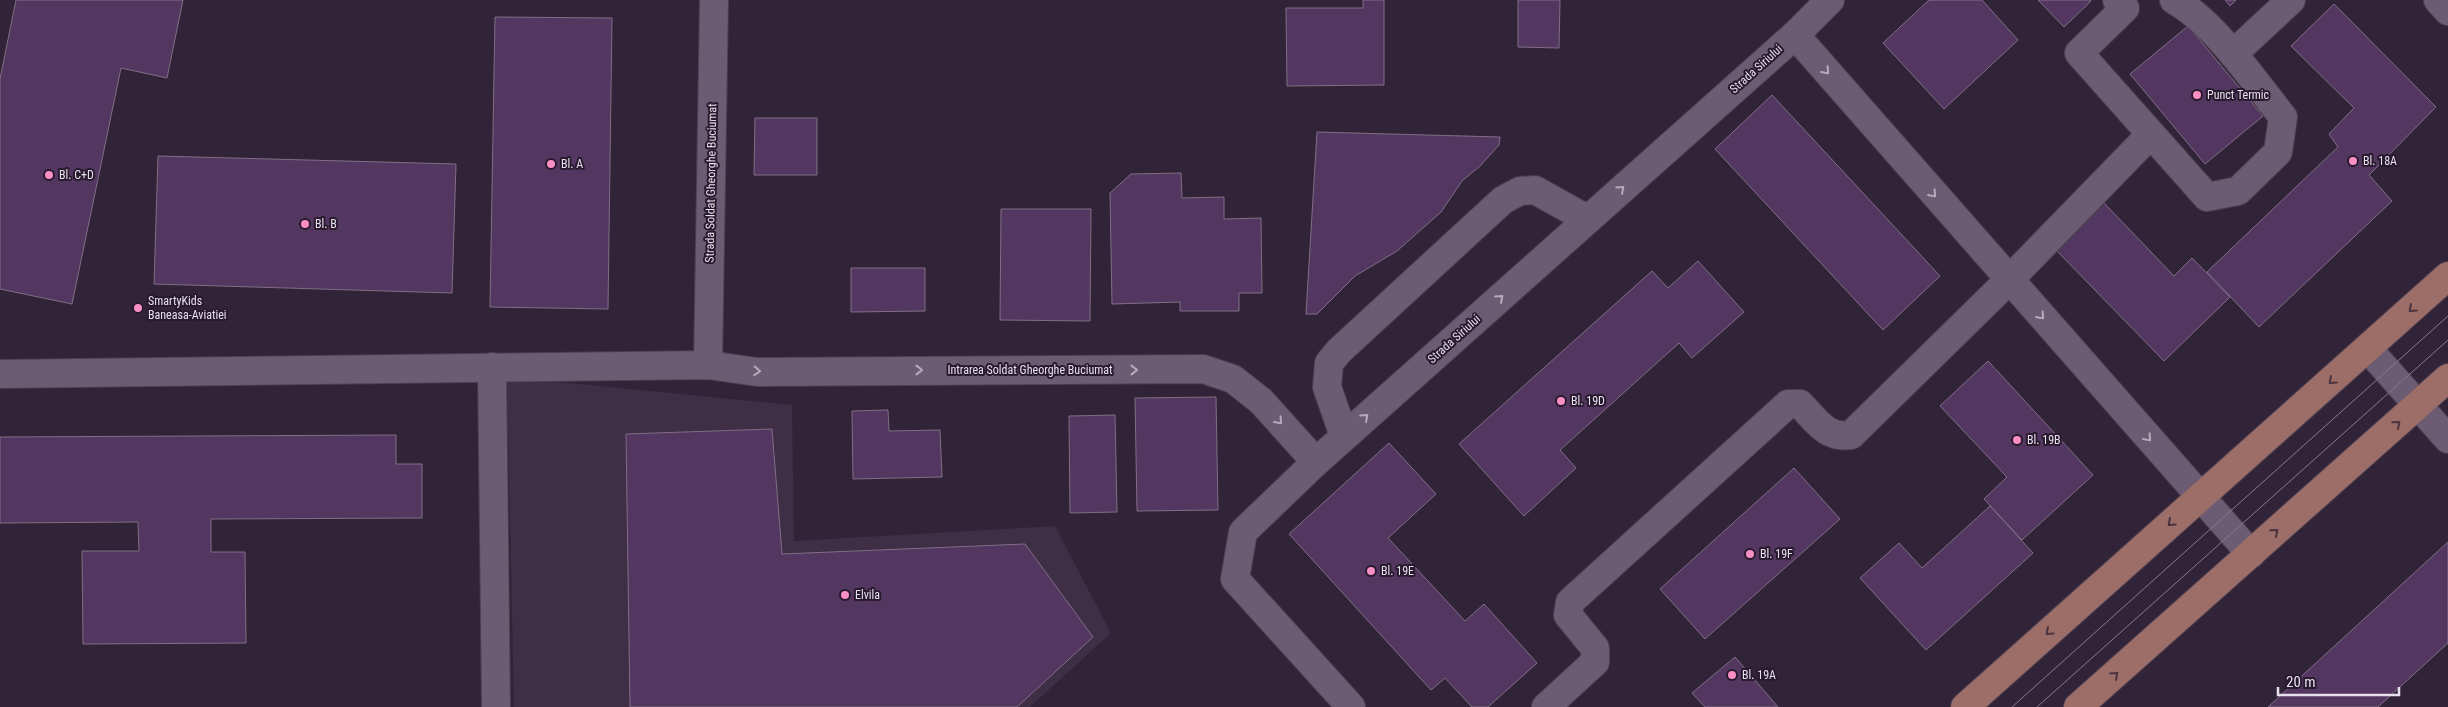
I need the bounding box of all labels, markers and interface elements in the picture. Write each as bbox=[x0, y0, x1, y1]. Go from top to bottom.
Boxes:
street label: Strada Siriului bbox=[1727, 42, 1785, 96]
one-way arrow bbox=[1821, 66, 1830, 75]
place label: Punct Termic bbox=[2207, 88, 2270, 102]
marker: Punct Termic bbox=[2191, 89, 2203, 101]
street label: Strada Soldat Gheorghe Buciumat bbox=[703, 103, 719, 263]
place label: Bl. 18A bbox=[2363, 154, 2397, 168]
marker: Bl. 18A bbox=[2347, 155, 2359, 167]
place label: Bl. A bbox=[561, 157, 583, 171]
marker: Bl. A bbox=[545, 158, 557, 170]
place label: Bl. C+D bbox=[59, 168, 94, 182]
marker: Bl. C+D bbox=[43, 169, 55, 181]
one-way arrow bbox=[1615, 186, 1624, 195]
one-way arrow bbox=[1928, 188, 1937, 197]
place label: Bl. B bbox=[315, 217, 337, 231]
marker: Bl. B bbox=[299, 218, 311, 230]
place label: SmartyKids Baneasa-Aviatiei bbox=[148, 294, 227, 322]
one-way arrow bbox=[1494, 294, 1503, 303]
marker: SmartyKids Baneasa-Aviatiei bbox=[132, 302, 144, 314]
one-way arrow bbox=[2408, 303, 2417, 312]
one-way arrow bbox=[2035, 310, 2044, 319]
street label: Strada Siriului bbox=[1425, 312, 1483, 366]
street label: Intrarea Soldat Gheorghe Buciumat bbox=[947, 363, 1113, 377]
one-way arrow bbox=[1131, 364, 1139, 375]
one-way arrow bbox=[753, 365, 761, 376]
one-way arrow bbox=[916, 365, 924, 375]
one-way arrow bbox=[2328, 375, 2337, 384]
place label: Bl. 19D bbox=[1571, 394, 1605, 408]
marker: Bl. 19D bbox=[1555, 395, 1567, 407]
one-way arrow bbox=[1360, 414, 1369, 423]
one-way arrow bbox=[1273, 415, 1282, 424]
one-way arrow bbox=[2392, 421, 2401, 430]
one-way arrow bbox=[2142, 432, 2151, 441]
place label: Bl. 19B bbox=[2027, 433, 2061, 447]
marker: Bl. 19B bbox=[2011, 434, 2023, 446]
one-way arrow bbox=[2167, 518, 2176, 527]
one-way arrow bbox=[2270, 528, 2279, 537]
place label: Bl. 19F bbox=[1760, 547, 1793, 561]
marker: Bl. 19F bbox=[1744, 548, 1756, 560]
place label: Bl. 19E bbox=[1381, 564, 1414, 578]
marker: Bl. 19E bbox=[1365, 565, 1377, 577]
place label: Elvila bbox=[855, 588, 880, 602]
marker: Elvila bbox=[839, 589, 851, 601]
one-way arrow bbox=[2046, 626, 2055, 635]
scale bar bbox=[2278, 664, 2399, 696]
place label: Bl. 19A bbox=[1742, 668, 1776, 682]
marker: Bl. 19A bbox=[1726, 669, 1738, 681]
one-way arrow bbox=[2109, 671, 2118, 680]
text: 20 m bbox=[2286, 673, 2316, 691]

